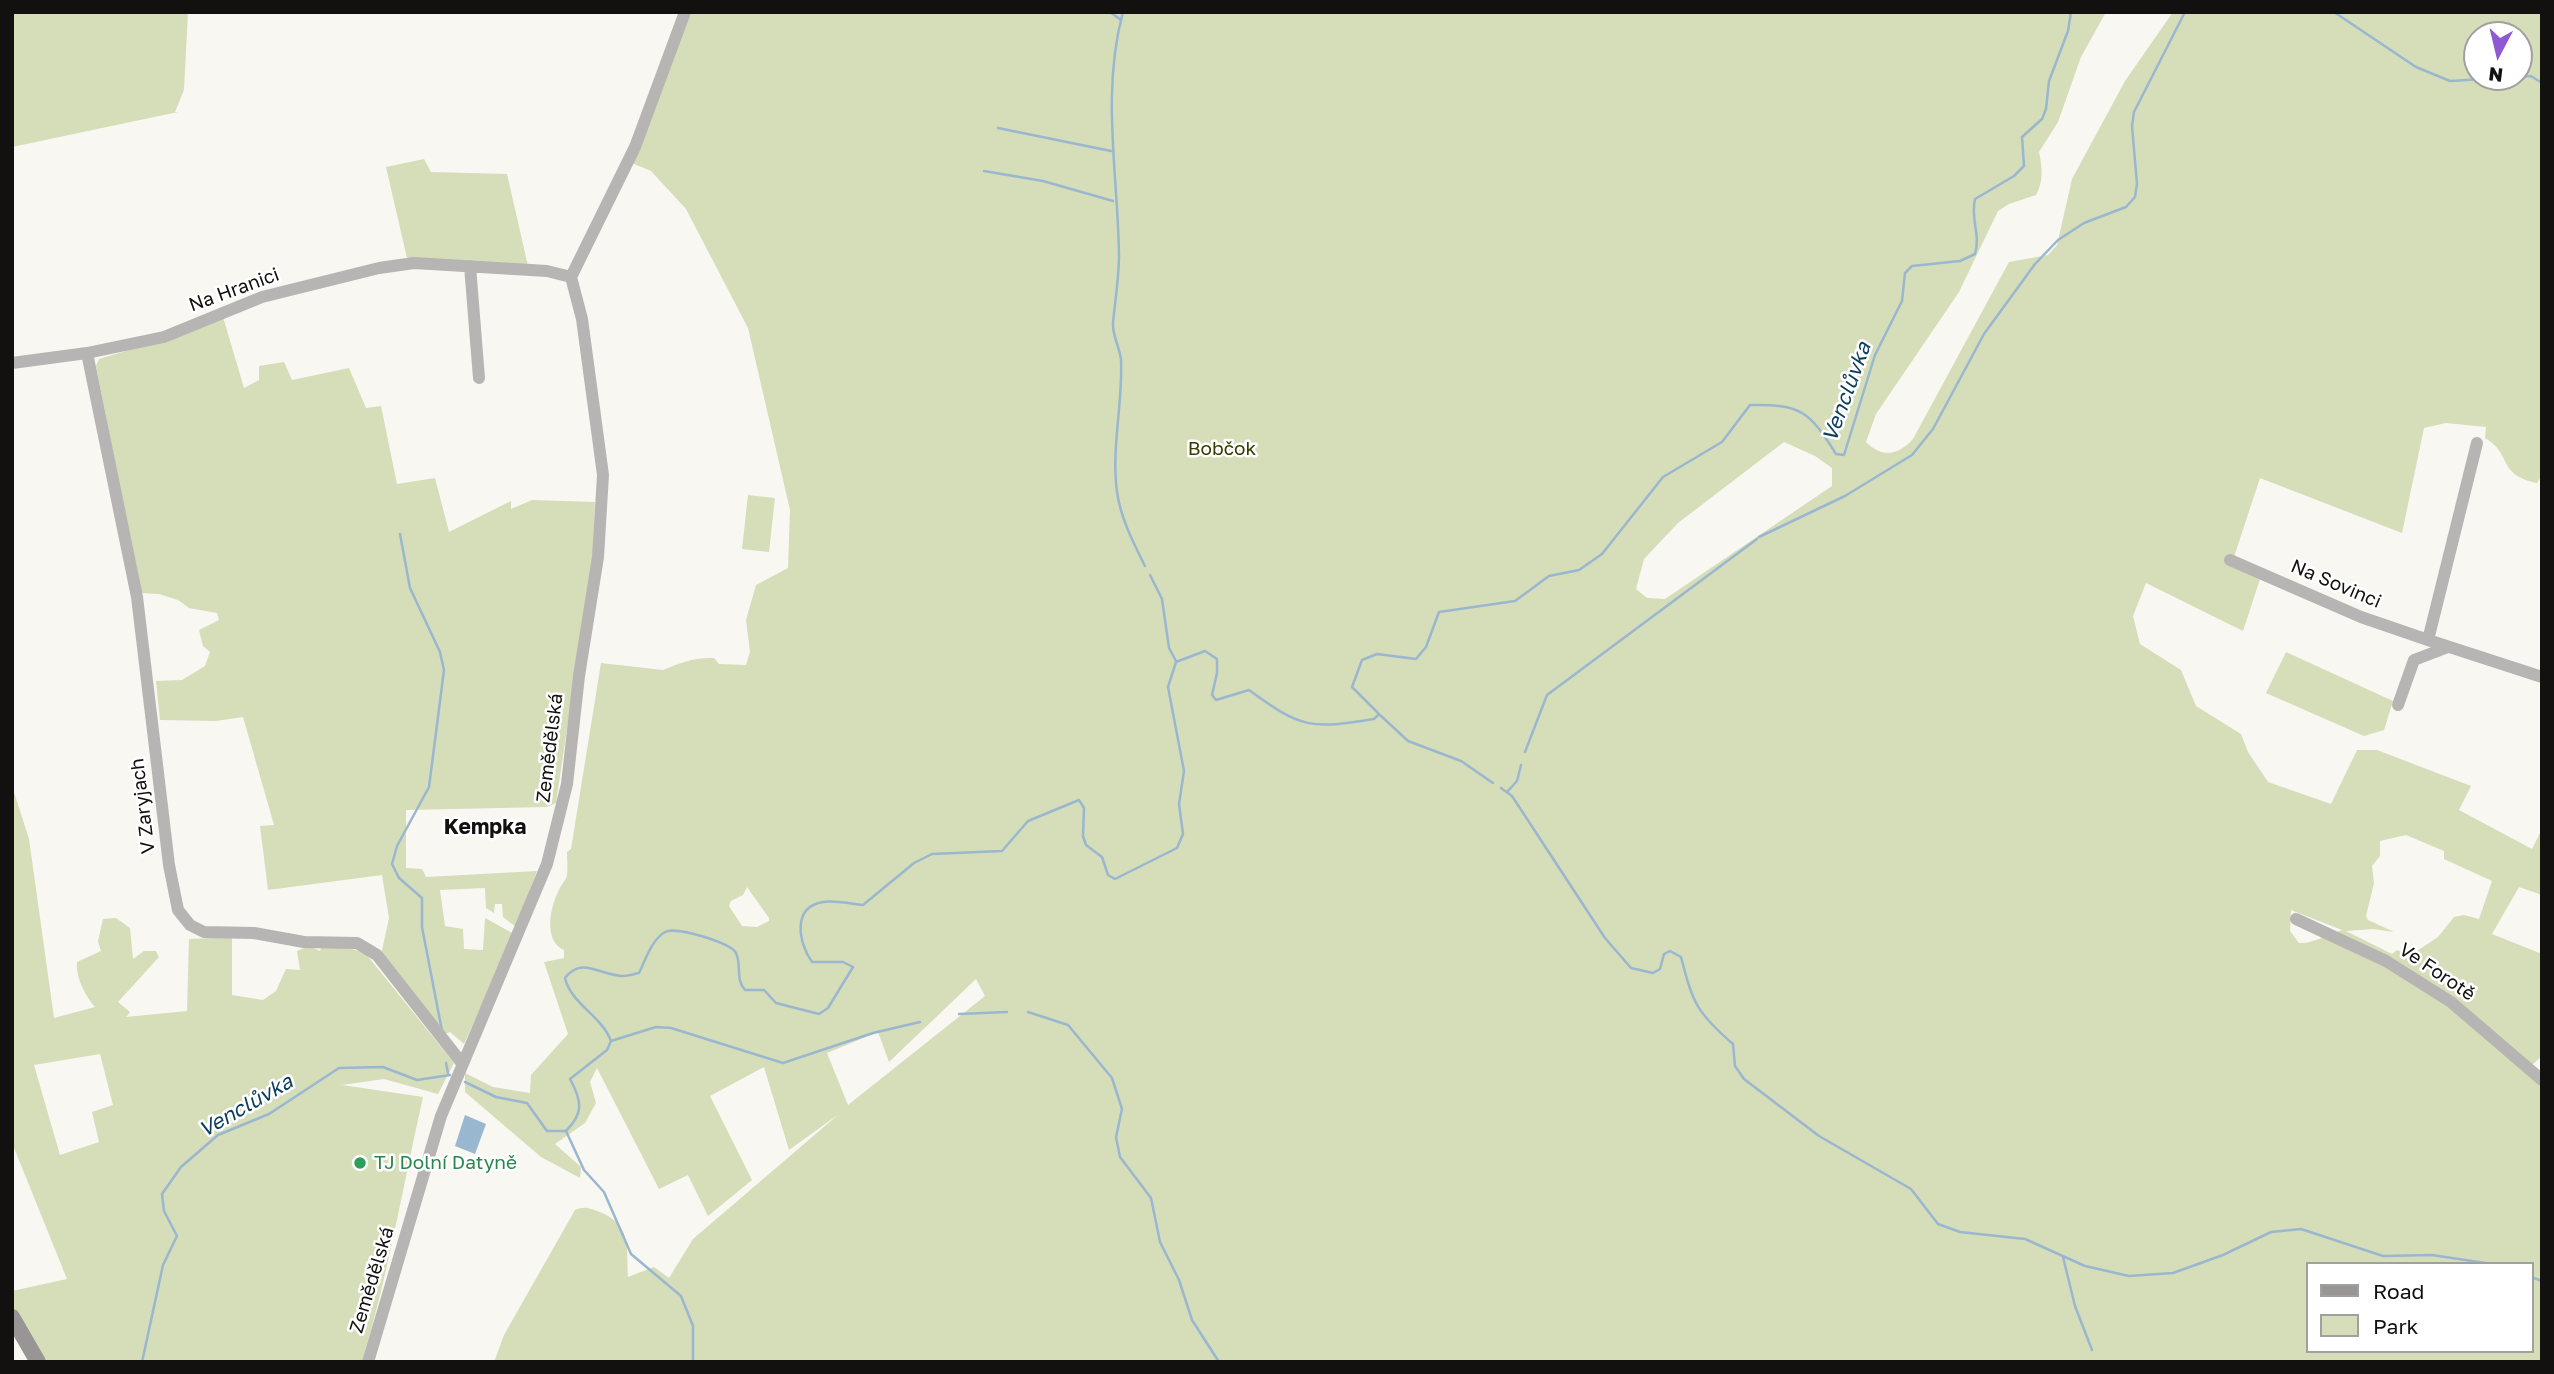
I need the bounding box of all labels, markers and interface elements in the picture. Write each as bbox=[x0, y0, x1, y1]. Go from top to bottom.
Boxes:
north arrow bbox=[2463, 21, 2533, 91]
text: N bbox=[2487, 63, 2504, 88]
street label: Na Hranici bbox=[186, 263, 282, 317]
water label: Venclůvka bbox=[1817, 339, 1877, 445]
park label: Bobčok bbox=[1188, 438, 1256, 460]
street label: Na Sovinci bbox=[2287, 555, 2385, 613]
street label: Zemědělská bbox=[532, 692, 568, 804]
street label: V Zaryjach bbox=[126, 757, 160, 855]
district label: Kempka bbox=[444, 814, 526, 840]
street label: Ve Forotě bbox=[2395, 938, 2479, 1006]
water label: Venclůvka bbox=[195, 1069, 297, 1143]
place label: TJ Dolní Datyně bbox=[374, 1152, 517, 1174]
marker: TJ Dolní Datyně bbox=[352, 1155, 368, 1171]
street label: Zemědělská bbox=[345, 1224, 399, 1336]
legend bbox=[2306, 1262, 2533, 1353]
text: Road bbox=[2373, 1278, 2424, 1304]
text: Park bbox=[2373, 1313, 2418, 1339]

